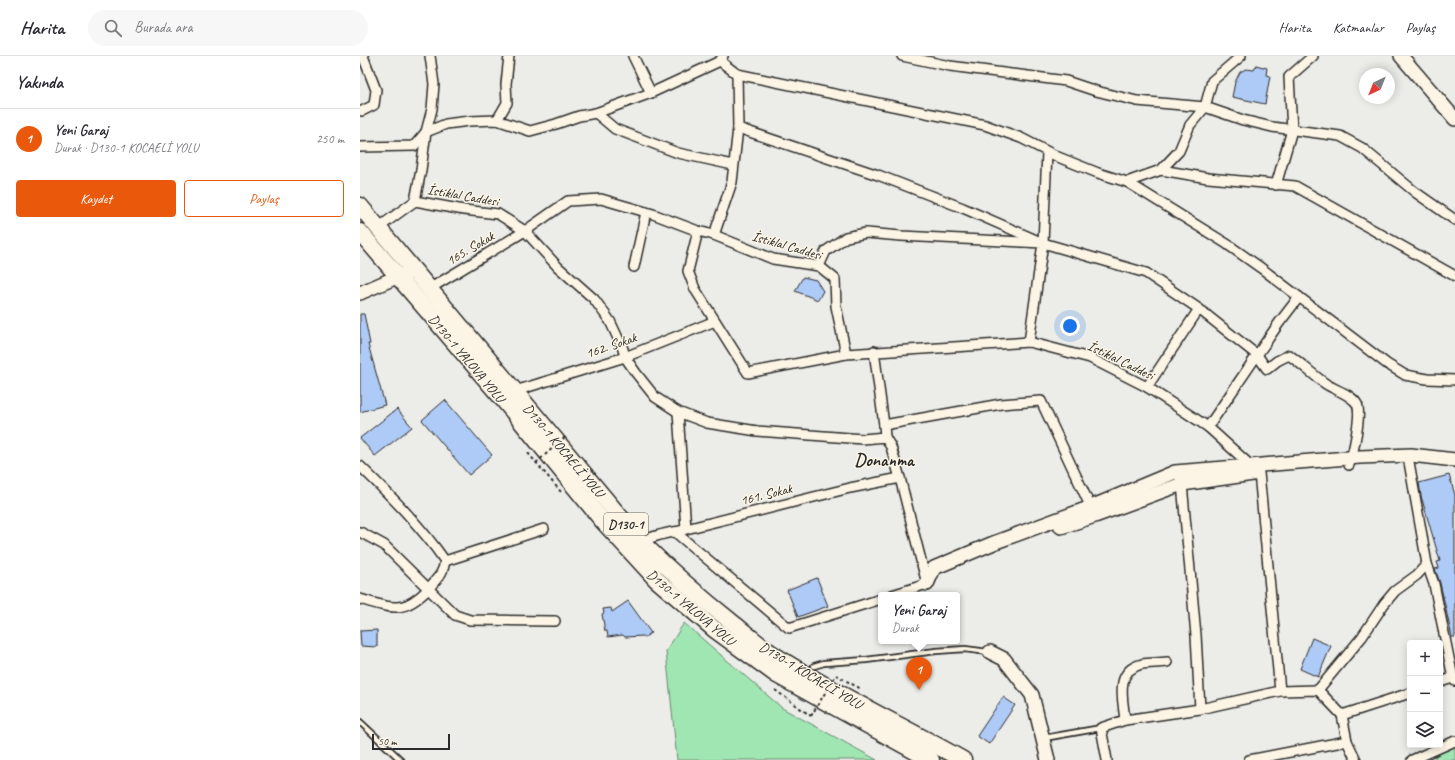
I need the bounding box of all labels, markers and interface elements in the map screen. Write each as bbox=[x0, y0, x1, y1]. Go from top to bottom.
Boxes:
search box bbox=[88, 10, 368, 46]
text: Harita bbox=[20, 16, 64, 40]
icon: search bbox=[102, 17, 124, 39]
text: Burada ara bbox=[134, 18, 193, 37]
text: Harita bbox=[1279, 19, 1311, 36]
text: Katmanlar bbox=[1333, 19, 1384, 36]
text: Paylaş bbox=[1406, 19, 1435, 36]
north arrow bbox=[1359, 68, 1395, 104]
text: Yakında bbox=[16, 72, 63, 93]
text: Yeni Garaj bbox=[54, 121, 108, 140]
text: 1 bbox=[26, 131, 32, 147]
text: 250 m bbox=[316, 131, 344, 147]
text: Durak · D130-1 KOCAELİ YOLU bbox=[54, 140, 198, 156]
button: Kaydet bbox=[16, 180, 176, 217]
button: Paylaş bbox=[184, 180, 344, 217]
street label: İstiklal Caddesi bbox=[426, 181, 502, 211]
street label: 165. Sokak bbox=[443, 227, 498, 269]
street label: İstiklal Caddesi bbox=[750, 227, 826, 264]
street label: D130-1 YALOVA YOLU bbox=[425, 311, 510, 407]
your location bbox=[1060, 316, 1080, 336]
street label: 162. Sokak bbox=[584, 329, 640, 362]
street label: İstiklal Caddesi bbox=[1085, 337, 1159, 385]
street label: D130-1 KOCAELİ YOLU bbox=[520, 400, 609, 502]
district label: Donanma bbox=[855, 449, 915, 471]
street label: 161. Sokak bbox=[739, 480, 795, 509]
road number: D130-1 bbox=[604, 513, 648, 535]
street label: D130-1 YALOVA YOLU bbox=[643, 566, 740, 650]
popup bbox=[878, 592, 960, 644]
text: Yeni Garaj bbox=[892, 601, 946, 620]
text: Durak bbox=[892, 620, 919, 636]
street label: D130-1 KOCAELİ YOLU bbox=[756, 638, 867, 714]
map controls bbox=[1407, 640, 1443, 748]
button: + bbox=[1407, 640, 1443, 676]
pin: 1 bbox=[906, 657, 932, 690]
button: − bbox=[1407, 676, 1443, 712]
button: layers bbox=[1407, 712, 1443, 748]
scale bar bbox=[372, 732, 450, 751]
text: 50 m bbox=[378, 734, 397, 748]

